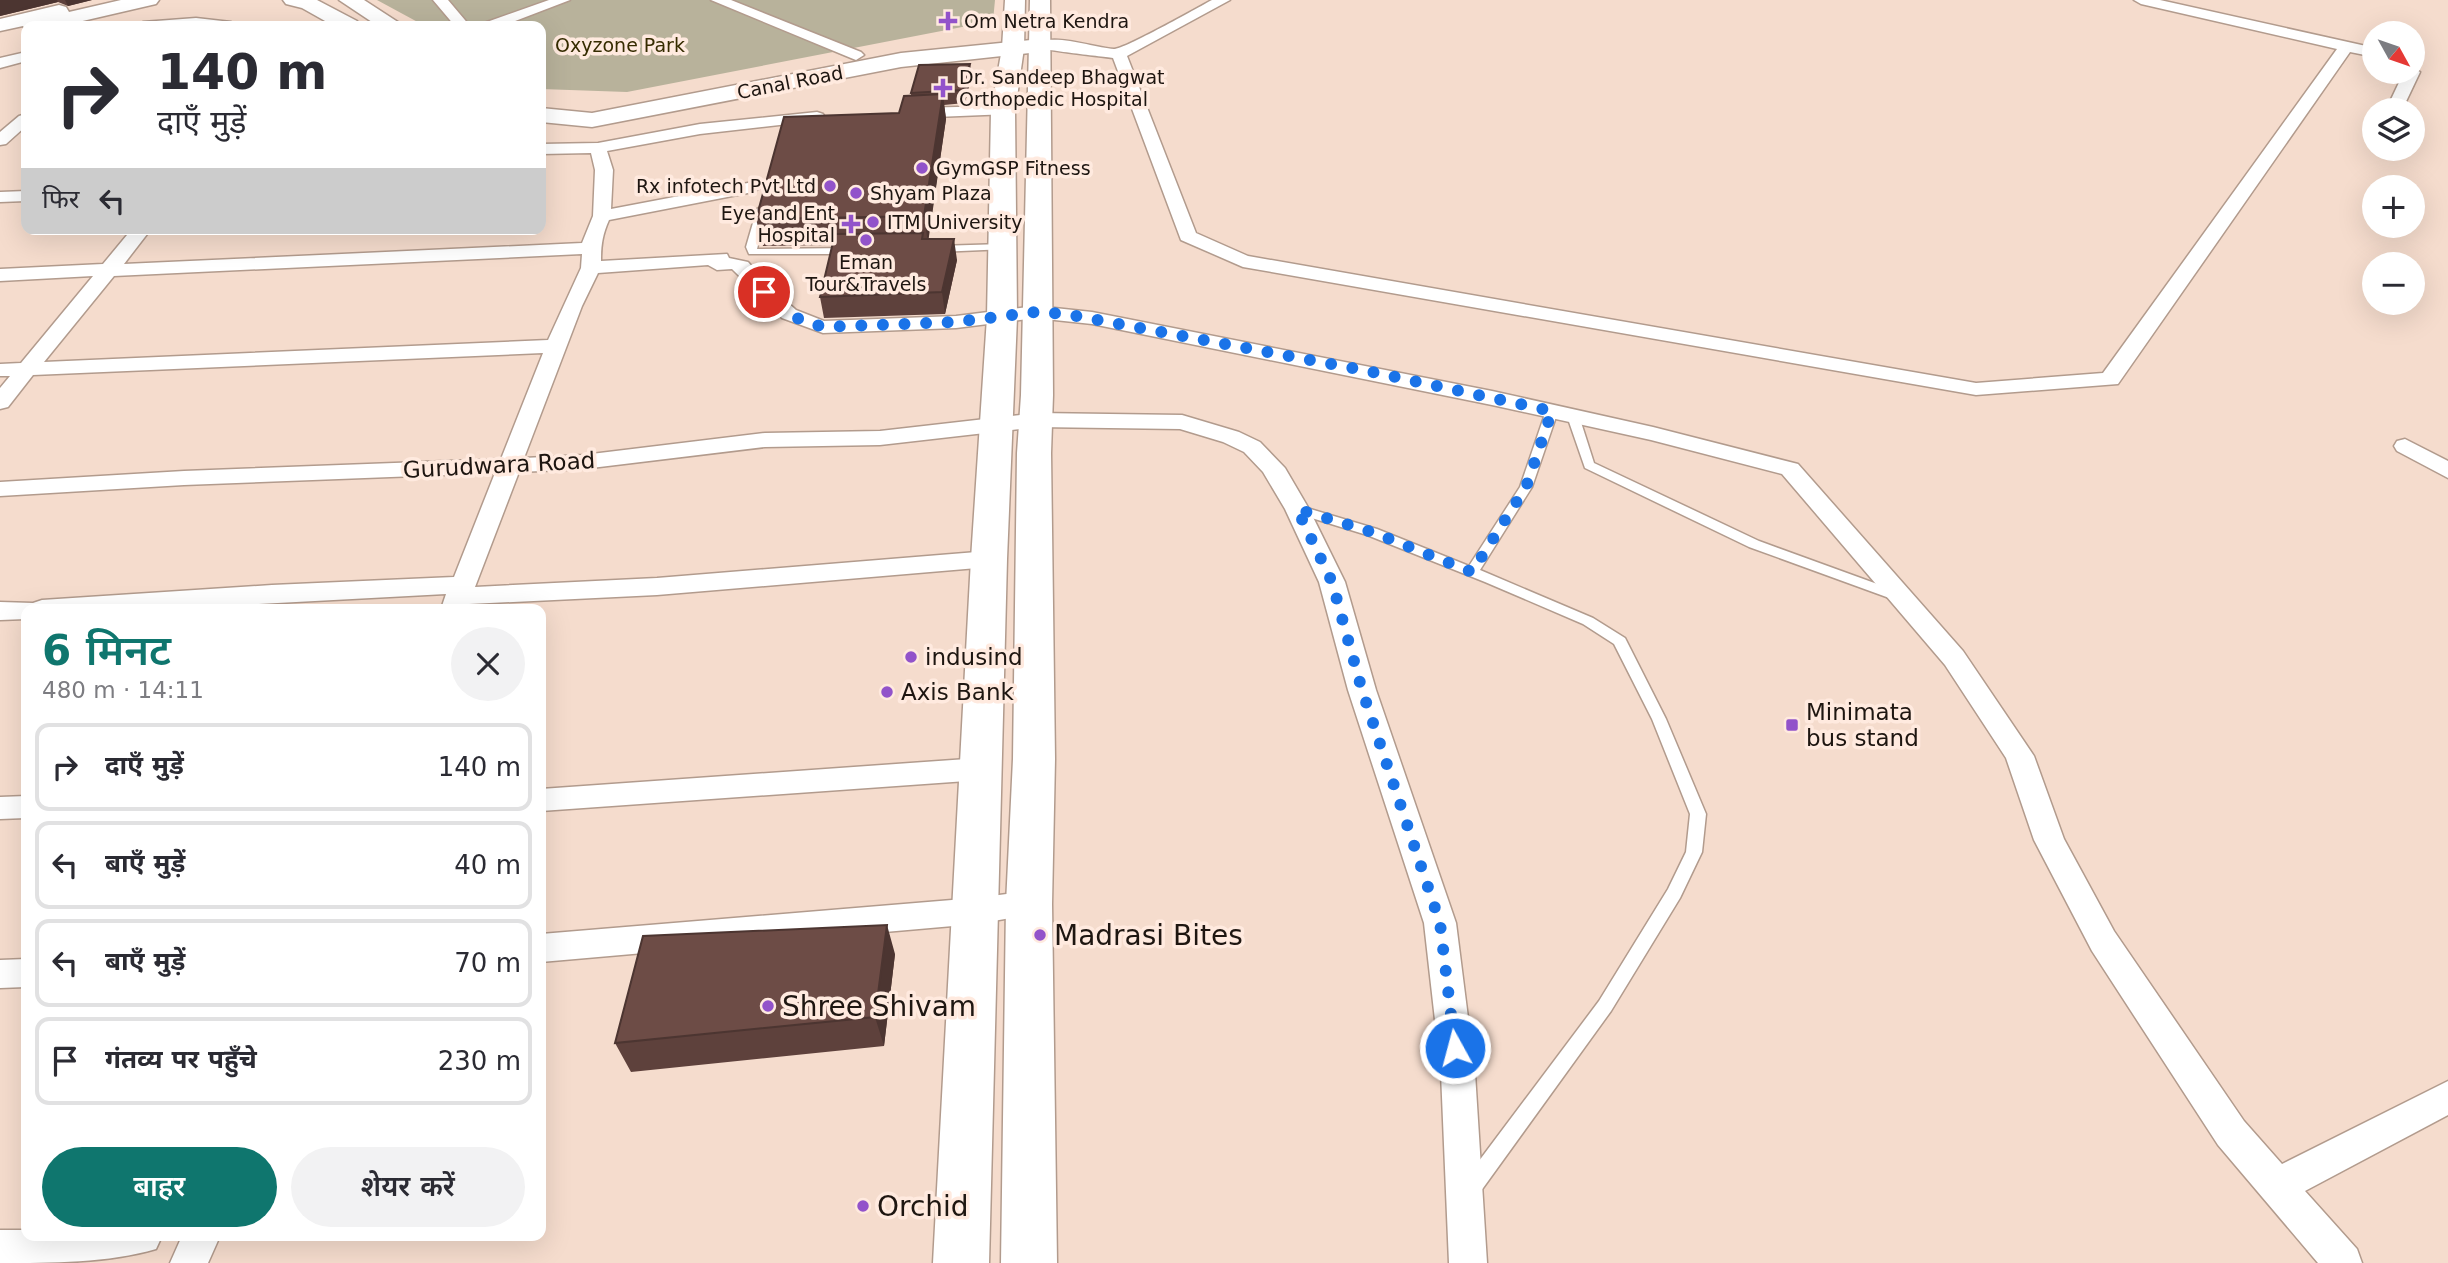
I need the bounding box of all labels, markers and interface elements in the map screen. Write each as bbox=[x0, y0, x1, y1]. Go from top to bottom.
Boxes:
place label: Om Netra Kendra bbox=[964, 10, 1129, 32]
marker: Om Netra Kendra bbox=[938, 11, 958, 31]
north arrow bbox=[2362, 21, 2426, 84]
map controls bbox=[2362, 21, 2425, 315]
park label: Oxyzone Park bbox=[555, 34, 685, 56]
text: 140 m bbox=[157, 44, 327, 101]
icon: right bbox=[42, 49, 133, 140]
street label: Canal Road bbox=[735, 61, 845, 103]
place label: Dr. Sandeep Bhagwat Orthopedic Hospital bbox=[959, 66, 1164, 110]
marker: Dr. Sandeep Bhagwat Orthopedic Hospital bbox=[933, 78, 953, 98]
button: layers bbox=[2362, 98, 2425, 161]
text: दाएँ मुड़ें bbox=[157, 103, 246, 141]
place label: GymGSP Fitness bbox=[936, 157, 1091, 179]
marker: GymGSP Fitness bbox=[914, 160, 930, 176]
place label: Rx infotech Pvt Ltd bbox=[636, 175, 816, 197]
button: + bbox=[2362, 175, 2425, 238]
marker: Rx infotech Pvt Ltd bbox=[822, 178, 838, 194]
icon: left bbox=[93, 182, 131, 220]
place label: Shyam Plaza bbox=[870, 182, 992, 204]
text: फिर bbox=[42, 184, 79, 214]
marker: Shyam Plaza bbox=[848, 185, 864, 201]
place label: Eye and Ent Hospital bbox=[721, 202, 835, 246]
place label: ITM University bbox=[887, 211, 1023, 233]
marker: Eye and Ent Hospital bbox=[841, 214, 861, 234]
marker: ITM University bbox=[865, 214, 881, 230]
marker: Eman Tour&Travels bbox=[858, 232, 874, 248]
place label: Eman Tour&Travels bbox=[804, 251, 927, 295]
button: − bbox=[2362, 252, 2425, 315]
pin bbox=[734, 262, 794, 322]
icon: arrive bbox=[745, 273, 783, 311]
street label: Gurudwara Road bbox=[402, 447, 596, 483]
text: 6 मिनट bbox=[42, 626, 171, 675]
button: close bbox=[451, 627, 525, 701]
place label: indusind bbox=[925, 644, 1023, 670]
marker: indusind bbox=[903, 649, 919, 665]
text: 480 m · 14:11 bbox=[42, 677, 204, 703]
place label: Axis Bank bbox=[901, 679, 1014, 705]
marker: Axis Bank bbox=[879, 684, 895, 700]
place label: Minimata bus stand bbox=[1806, 699, 1919, 751]
marker: Minimata bus stand bbox=[1784, 717, 1800, 733]
icon: right bbox=[46, 748, 84, 786]
text: दाएँ मुड़ें bbox=[105, 750, 184, 780]
text: 140 m bbox=[438, 752, 521, 782]
icon: left bbox=[46, 846, 84, 884]
text: बाएँ मुड़ें bbox=[105, 848, 185, 878]
text: 40 m bbox=[454, 850, 521, 880]
place label: Madrasi Bites bbox=[1054, 919, 1243, 952]
marker: Madrasi Bites bbox=[1032, 927, 1048, 943]
icon: left bbox=[46, 944, 84, 982]
text: बाएँ मुड़ें bbox=[105, 946, 185, 976]
text: 70 m bbox=[454, 948, 521, 978]
place label: Shree Shivam bbox=[782, 990, 976, 1023]
marker: Shree Shivam bbox=[760, 998, 776, 1014]
position arrow bbox=[1418, 1011, 1492, 1085]
icon: arrive bbox=[46, 1042, 84, 1080]
text: गंतव्य पर पहुँचे bbox=[105, 1044, 257, 1074]
text: 230 m bbox=[438, 1046, 521, 1076]
button: बाहर bbox=[42, 1147, 277, 1227]
button: शेयर करें bbox=[291, 1147, 525, 1227]
place label: Orchid bbox=[877, 1190, 969, 1223]
marker: Orchid bbox=[855, 1198, 871, 1214]

